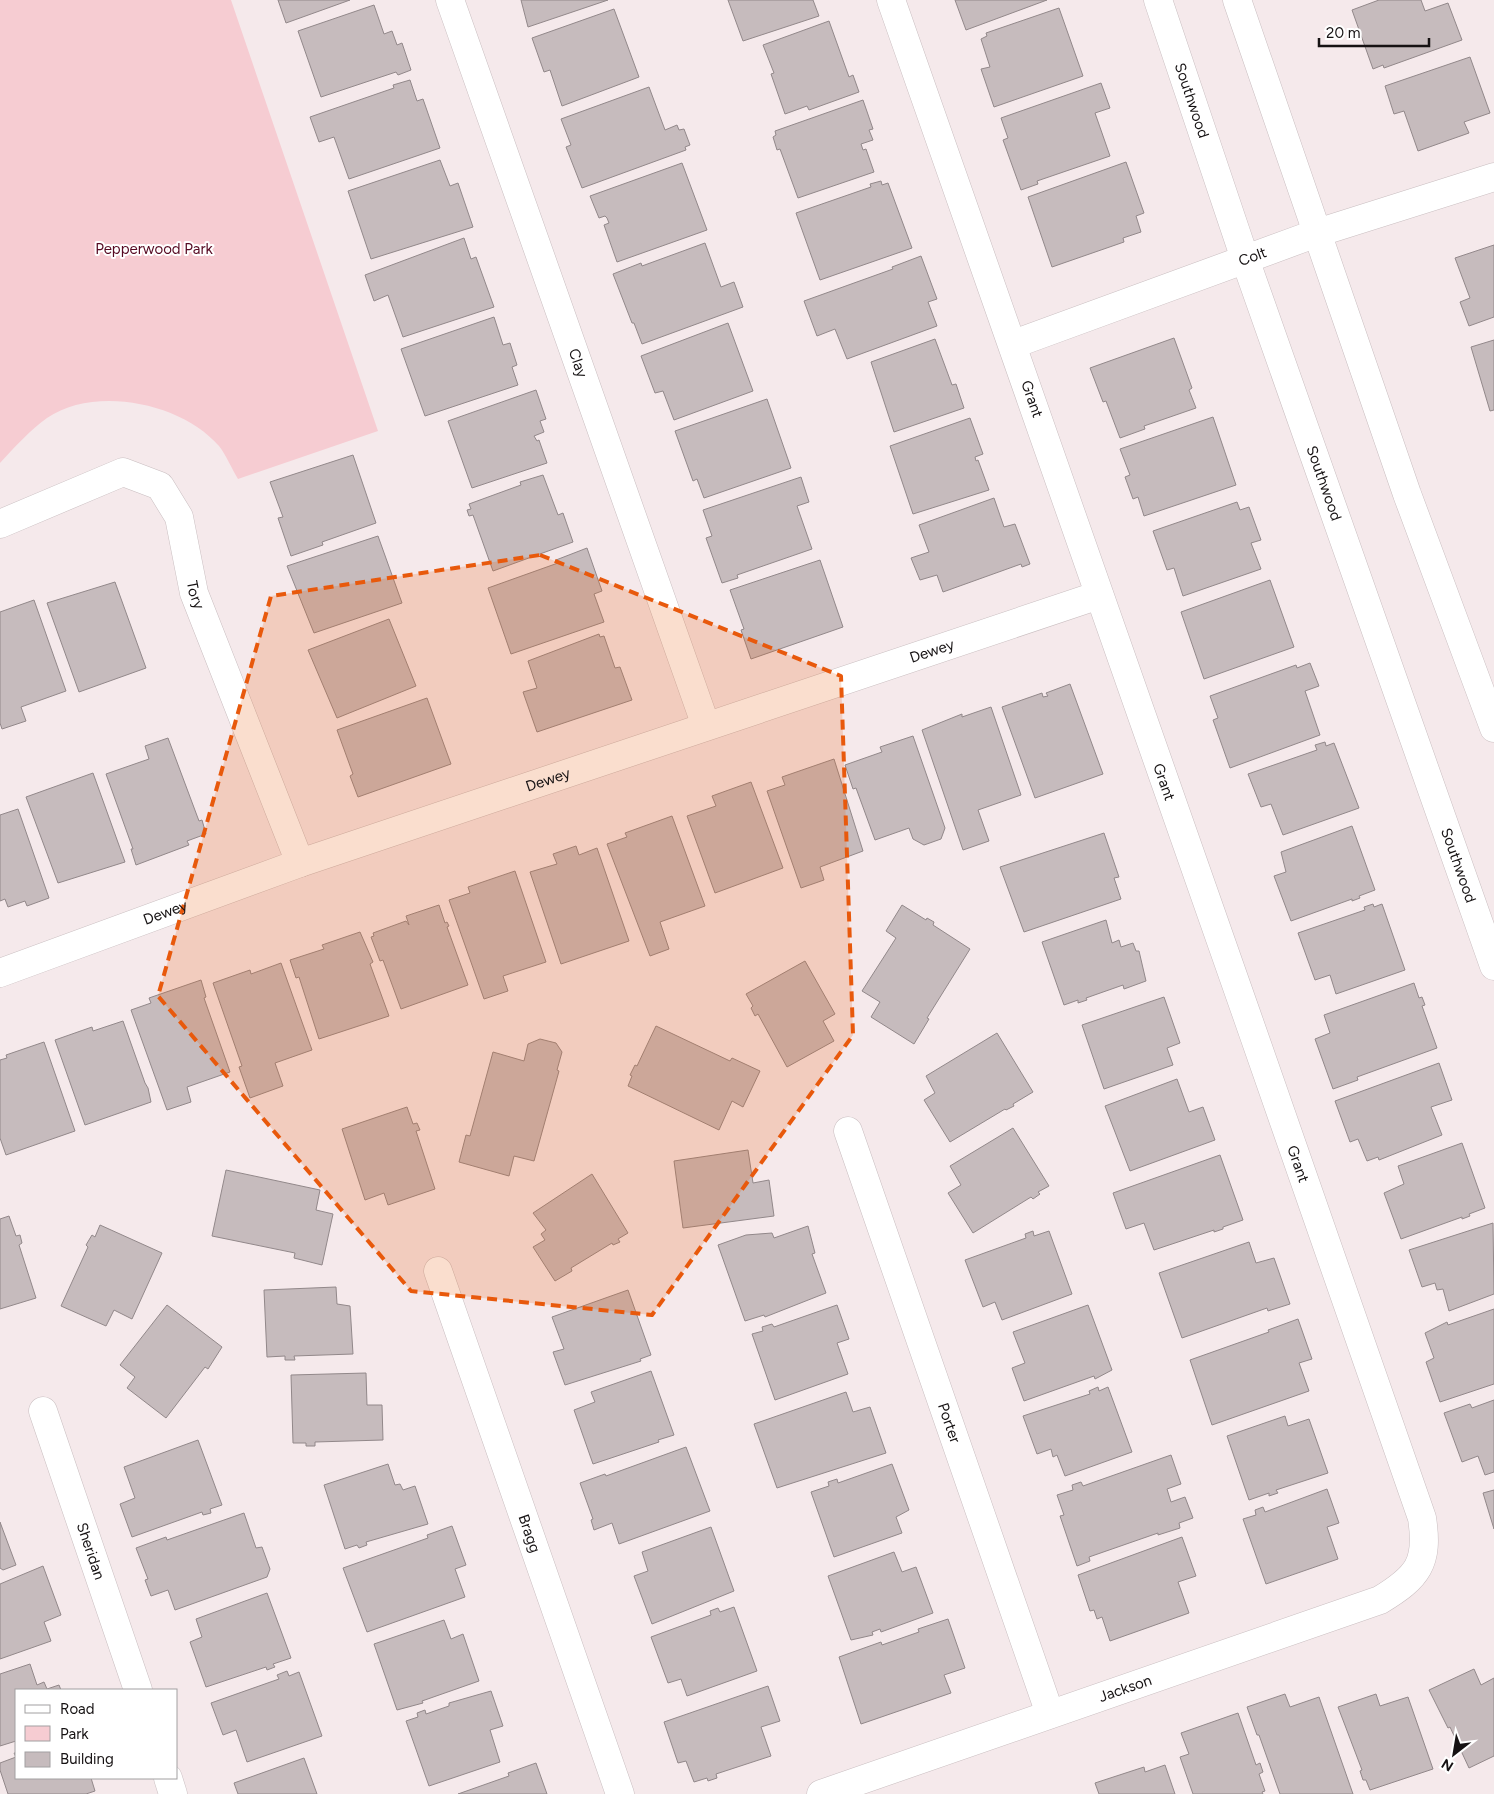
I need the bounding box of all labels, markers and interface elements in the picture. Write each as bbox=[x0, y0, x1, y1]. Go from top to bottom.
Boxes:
scale bar bbox=[1319, 15, 1429, 47]
text: 20 m bbox=[1326, 24, 1360, 42]
street label: Southwood bbox=[1171, 61, 1213, 140]
park label: Pepperwood Park bbox=[95, 240, 214, 258]
street label: Colt bbox=[1236, 243, 1269, 270]
street label: Clay bbox=[565, 346, 591, 380]
street label: Grant bbox=[1017, 378, 1047, 420]
street label: Southwood bbox=[1303, 443, 1345, 523]
street label: Tory bbox=[183, 579, 208, 612]
street label: Dewey bbox=[907, 635, 957, 667]
street label: Grant bbox=[1149, 761, 1179, 803]
street label: Dewey bbox=[523, 764, 573, 796]
street label: Southwood bbox=[1437, 825, 1480, 905]
street label: Dewey bbox=[141, 896, 190, 929]
street label: Grant bbox=[1283, 1143, 1313, 1185]
street label: Porter bbox=[934, 1401, 964, 1445]
street label: Bragg bbox=[514, 1512, 544, 1555]
street label: Sheridan bbox=[73, 1520, 109, 1582]
street label: Jackson bbox=[1096, 1671, 1154, 1706]
legend bbox=[15, 1689, 178, 1779]
text: Road bbox=[60, 1700, 95, 1718]
text: Park bbox=[60, 1725, 89, 1743]
north arrow bbox=[1429, 1729, 1479, 1779]
text: Building bbox=[60, 1750, 114, 1768]
text: N bbox=[1439, 1755, 1457, 1775]

